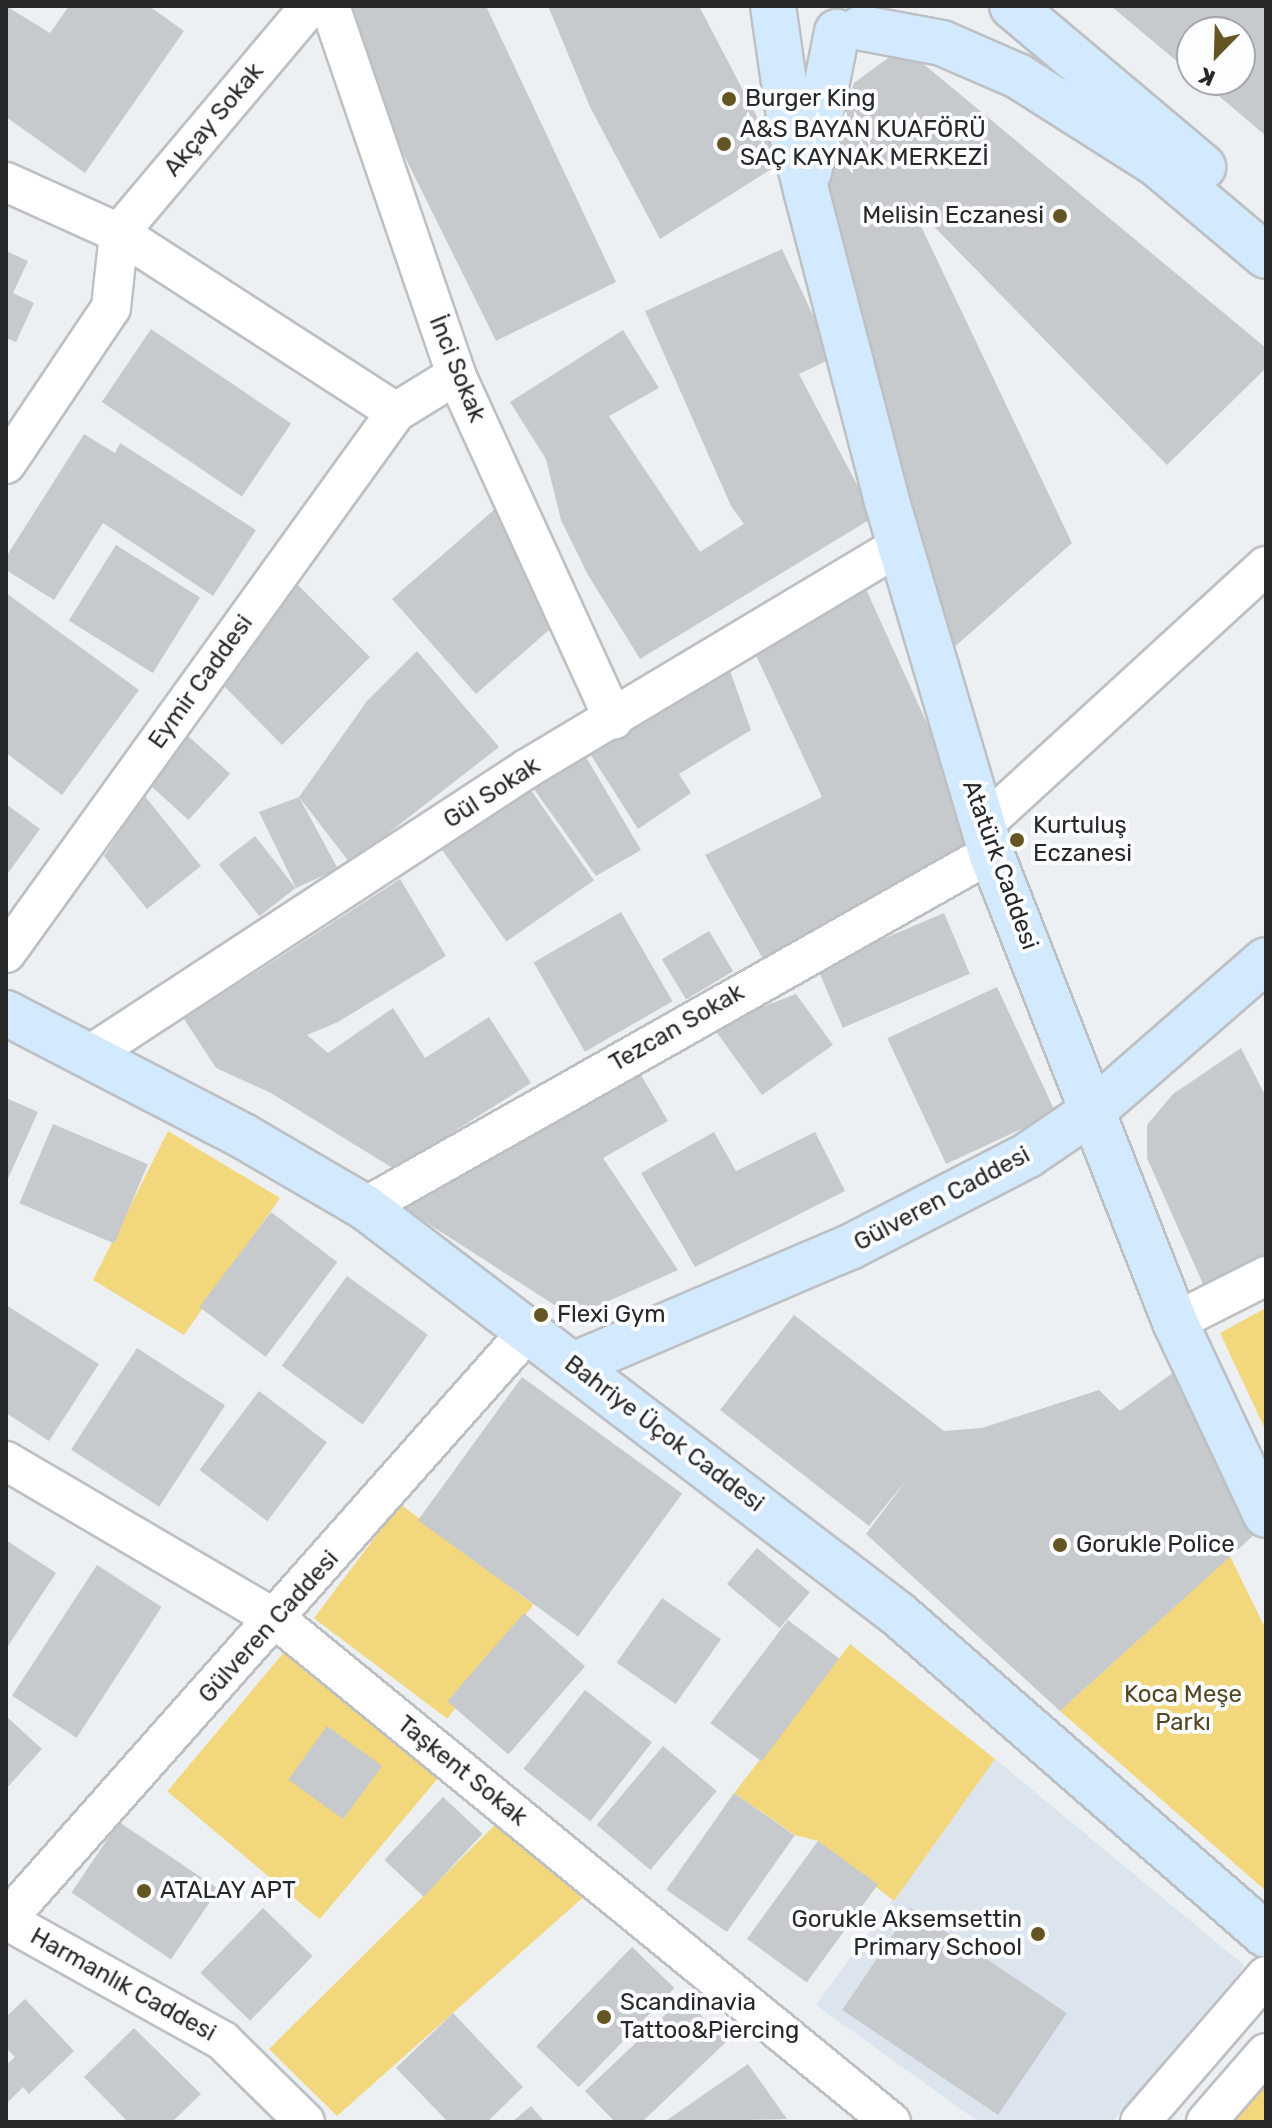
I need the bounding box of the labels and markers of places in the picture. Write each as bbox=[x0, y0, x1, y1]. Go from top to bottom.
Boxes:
place label: Burger King bbox=[745, 85, 876, 113]
marker: Burger King bbox=[720, 90, 738, 108]
place label: A&S BAYAN KUAFÖRÜ SAÇ KAYNAK MERKEZİ bbox=[740, 116, 989, 172]
marker: A&S BAYAN KUAFÖRÜ SAÇ KAYNAK MERKEZİ bbox=[715, 135, 733, 153]
place label: Melisin Eczanesi bbox=[862, 202, 1044, 230]
marker: Melisin Eczanesi bbox=[1051, 207, 1069, 225]
place label: Kurtuluş Eczanesi bbox=[1033, 812, 1132, 868]
marker: Kurtuluş Eczanesi bbox=[1008, 831, 1026, 849]
place label: Flexi Gym bbox=[557, 1301, 666, 1329]
marker: Flexi Gym bbox=[532, 1306, 550, 1324]
place label: Gorukle Police bbox=[1076, 1531, 1235, 1559]
marker: Gorukle Police bbox=[1051, 1536, 1069, 1554]
place label: ATALAY APT bbox=[160, 1877, 297, 1905]
marker: ATALAY APT bbox=[135, 1882, 153, 1900]
place label: Gorukle Aksemsettin Primary School bbox=[791, 1906, 1022, 1962]
marker: Gorukle Aksemsettin Primary School bbox=[1029, 1925, 1047, 1943]
place label: Scandinavia Tattoo&Piercing bbox=[620, 1989, 799, 2045]
marker: Scandinavia Tattoo&Piercing bbox=[595, 2008, 613, 2026]

